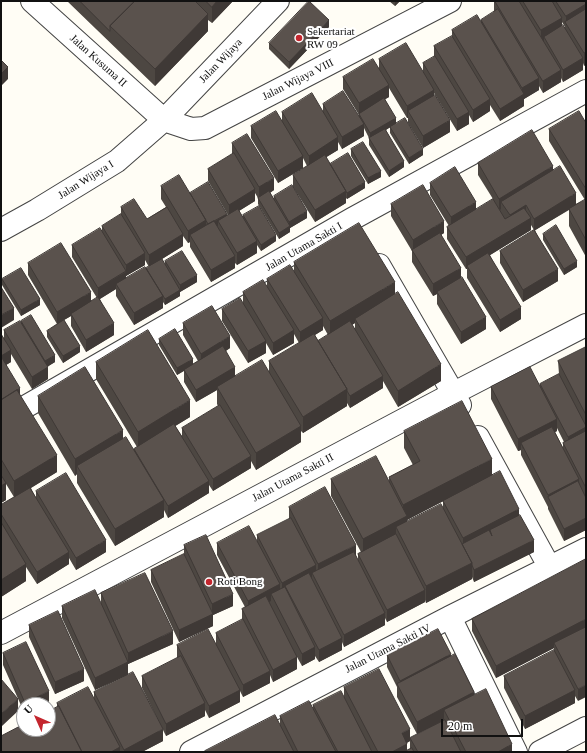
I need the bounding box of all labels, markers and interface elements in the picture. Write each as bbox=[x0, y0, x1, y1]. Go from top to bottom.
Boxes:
place label: Sekertariat RW 09 bbox=[307, 25, 355, 51]
street label: Jalan Kusuma II bbox=[67, 32, 129, 90]
marker: Sekertariat RW 09 bbox=[294, 33, 304, 43]
street label: Jalan Wijaya bbox=[197, 36, 245, 86]
street label: Jalan Wijaya VIII bbox=[260, 56, 336, 104]
street label: Jalan Wijaya I bbox=[56, 158, 116, 202]
street label: Jalan Utama Sakti I bbox=[263, 220, 345, 274]
street label: Jalan Utama Sakti II bbox=[250, 451, 336, 505]
place label: Roti Bong bbox=[217, 575, 263, 589]
marker: Roti Bong bbox=[204, 577, 214, 587]
street label: Jalan Utama Sakti IV bbox=[343, 622, 433, 676]
north arrow bbox=[16, 697, 56, 737]
text: U bbox=[21, 702, 35, 716]
scale bar bbox=[443, 711, 525, 737]
text: 20 m bbox=[448, 719, 472, 733]

